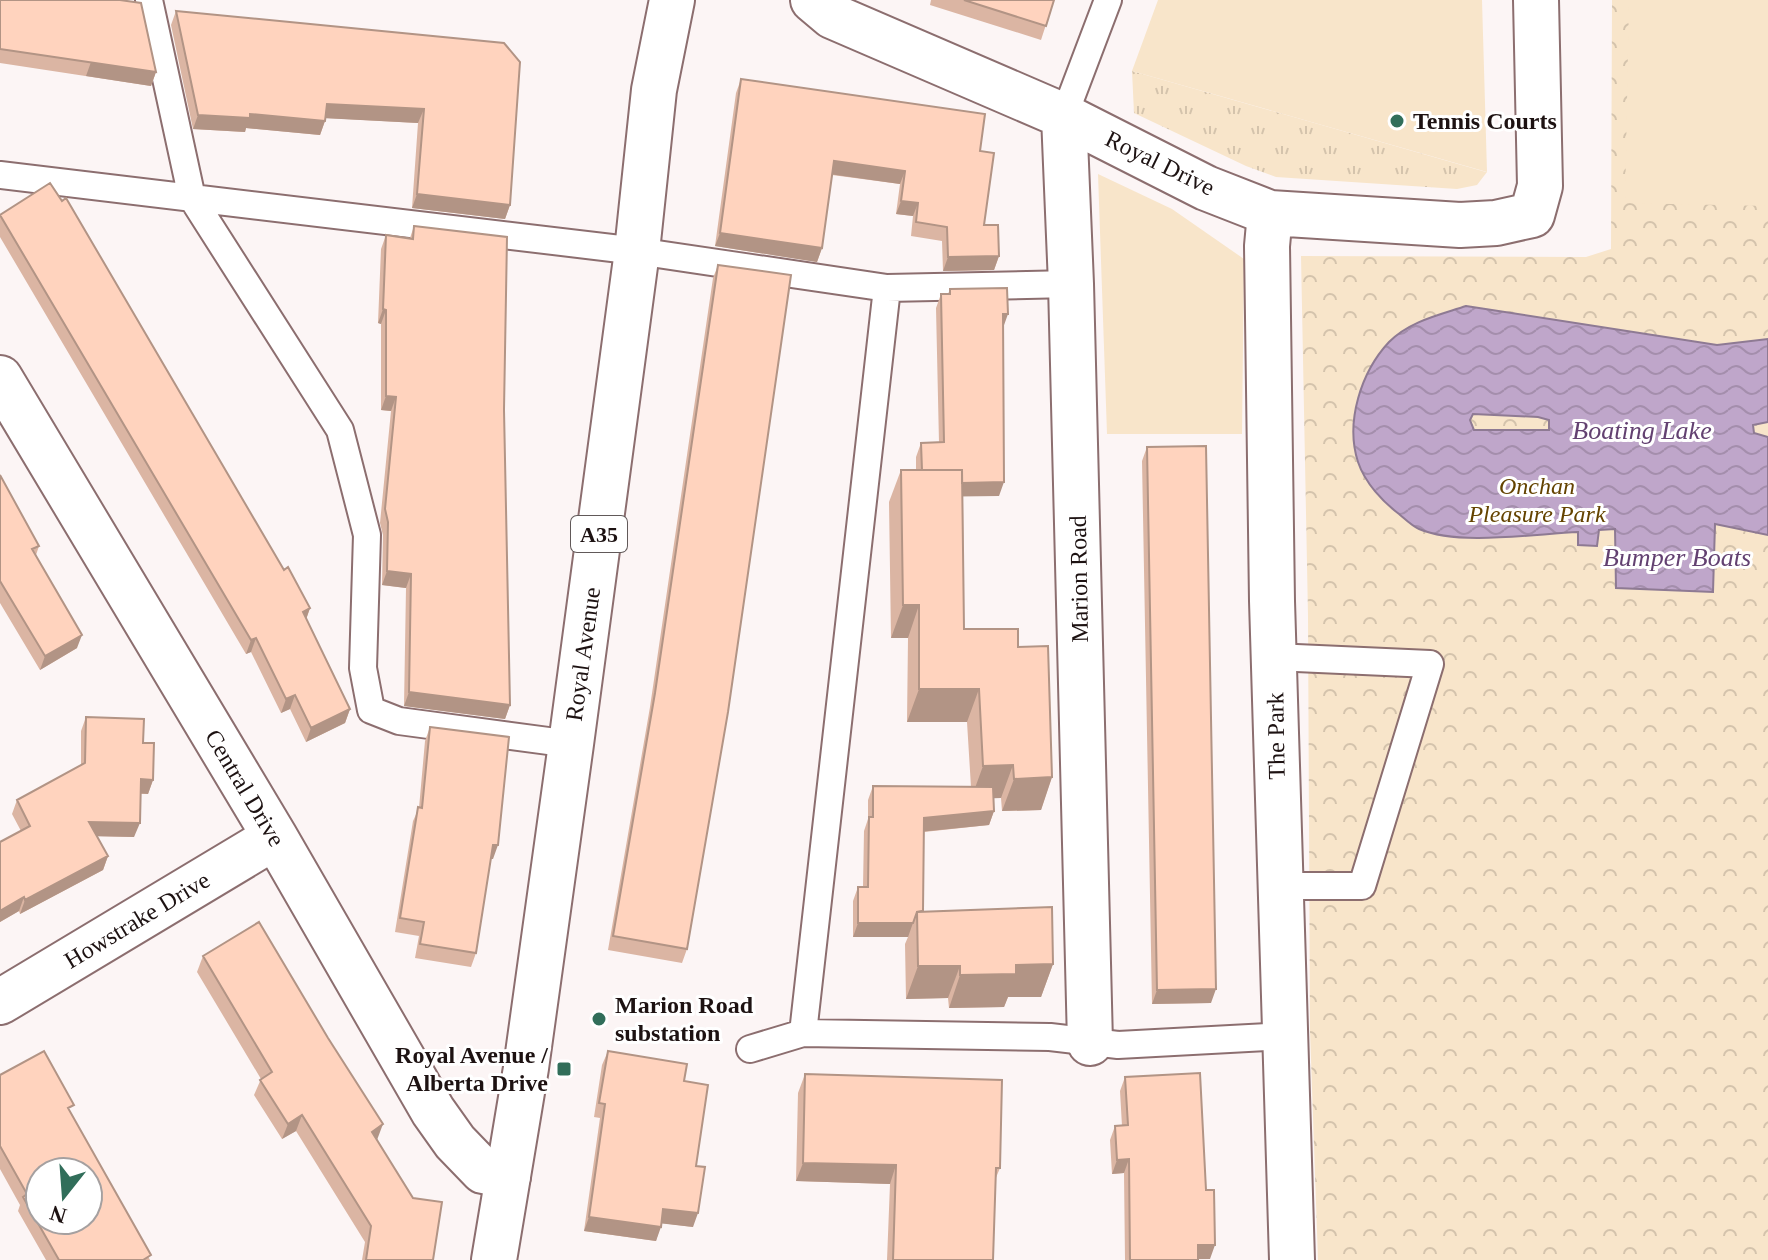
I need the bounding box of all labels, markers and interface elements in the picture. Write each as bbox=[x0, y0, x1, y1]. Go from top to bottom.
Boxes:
place label: Tennis Courts bbox=[1413, 108, 1557, 134]
marker: Tennis Courts bbox=[1388, 112, 1406, 130]
street label: Royal Drive bbox=[1101, 125, 1219, 201]
water label: Boating Lake bbox=[1572, 416, 1712, 445]
park label: Onchan Pleasure Park bbox=[1467, 473, 1606, 527]
street label: Marion Road bbox=[1065, 515, 1093, 643]
road number: A35 bbox=[571, 516, 627, 552]
water label: Bumper Boats bbox=[1603, 543, 1751, 572]
street label: Royal Avenue bbox=[561, 585, 605, 723]
street label: The Park bbox=[1262, 692, 1290, 780]
street label: Central Drive bbox=[200, 725, 290, 851]
street label: Howstrake Drive bbox=[60, 866, 214, 974]
place label: Marion Road substation bbox=[615, 992, 754, 1046]
marker: Marion Road substation bbox=[590, 1010, 608, 1028]
place label: Royal Avenue / Alberta Drive bbox=[395, 1042, 548, 1096]
marker: Royal Avenue / Alberta Drive bbox=[555, 1060, 573, 1078]
north arrow bbox=[24, 1156, 104, 1236]
text: N bbox=[47, 1200, 70, 1229]

